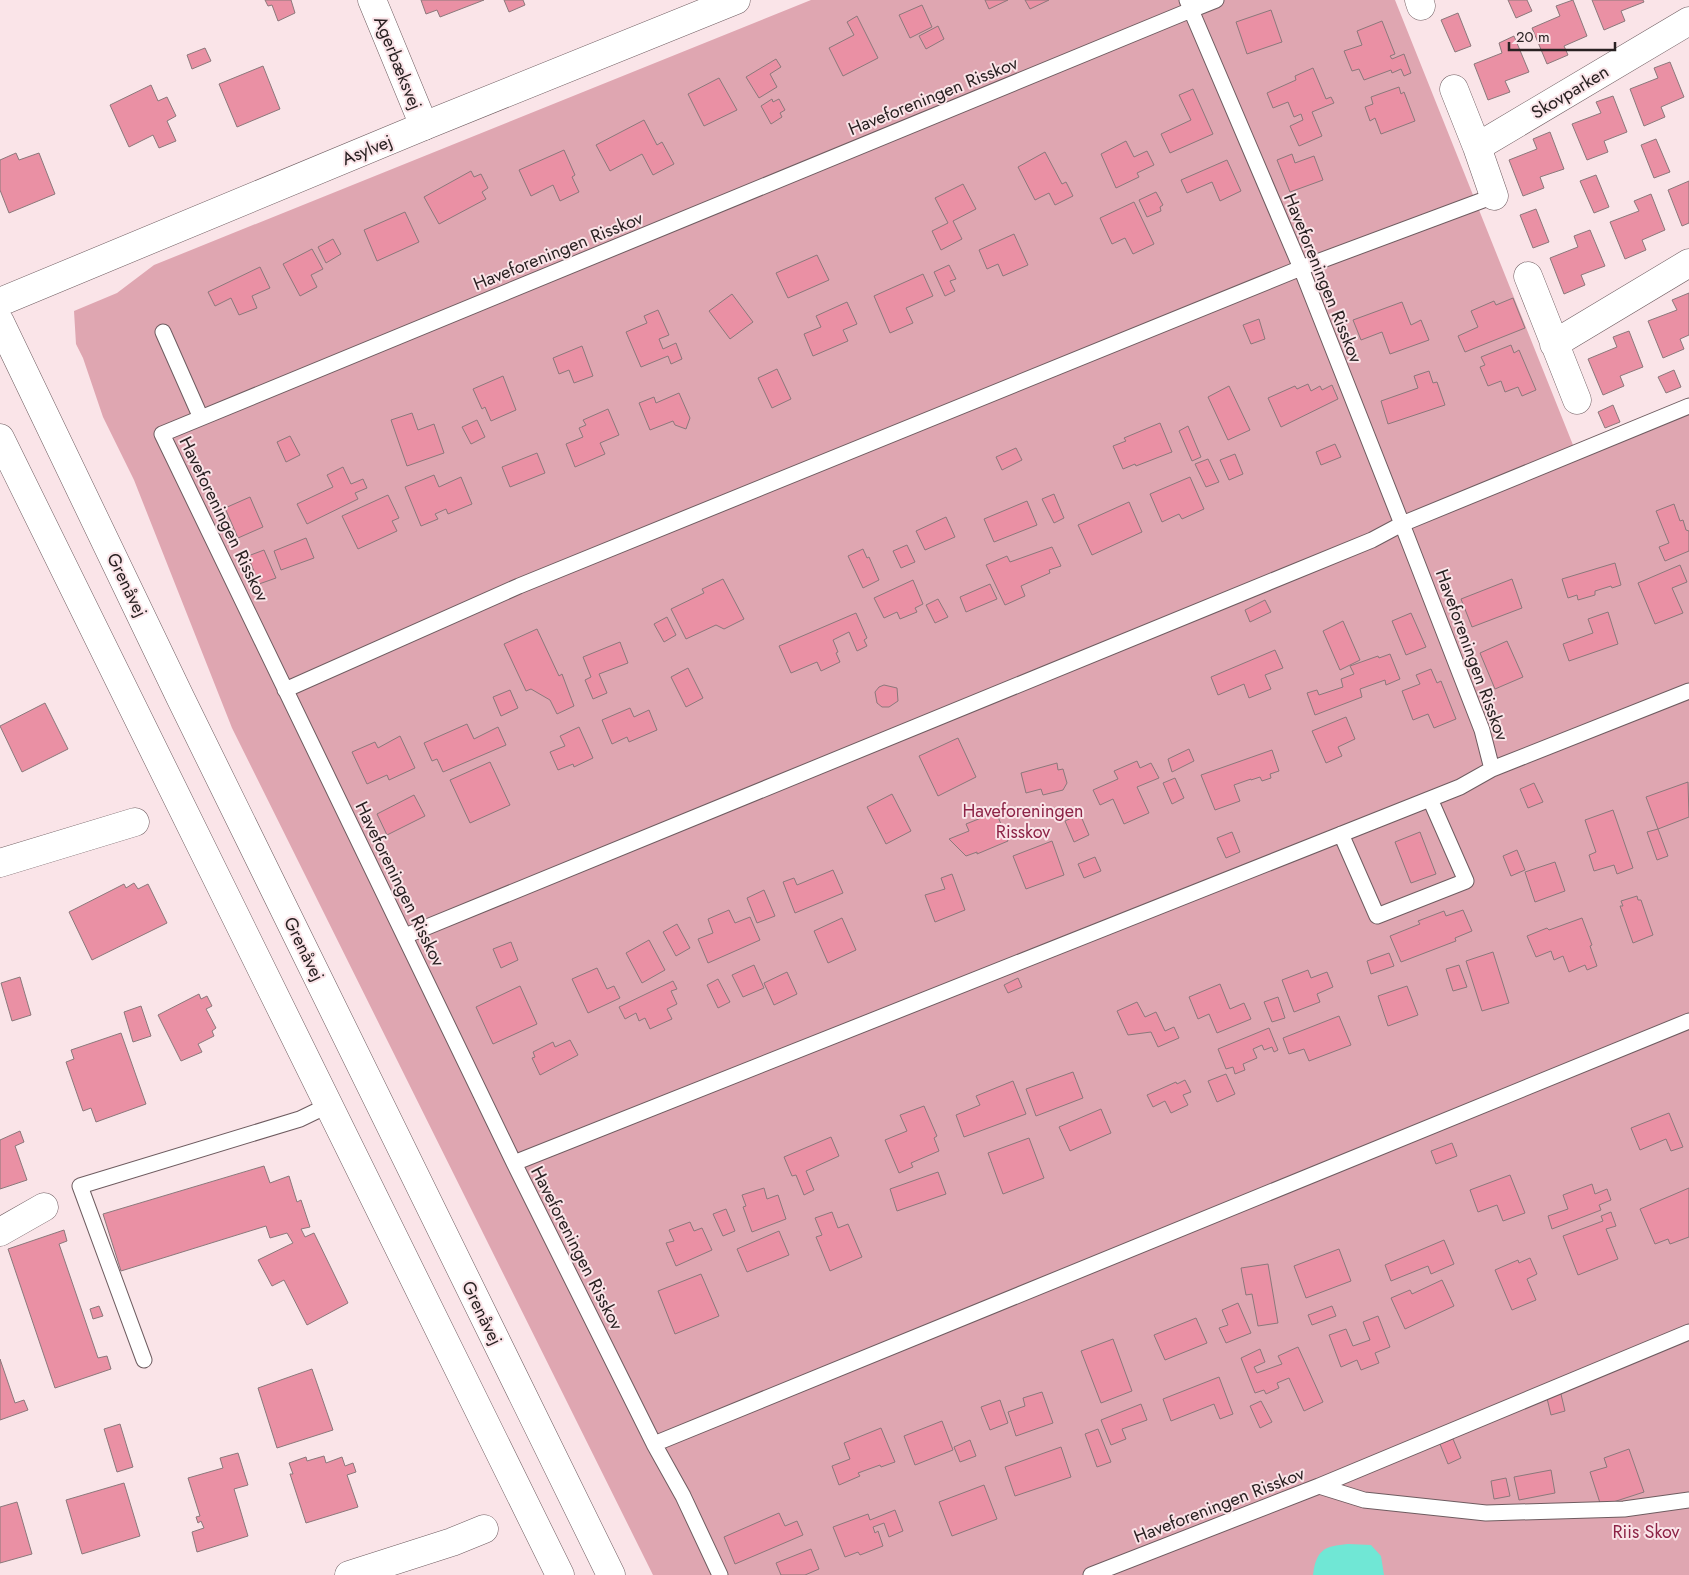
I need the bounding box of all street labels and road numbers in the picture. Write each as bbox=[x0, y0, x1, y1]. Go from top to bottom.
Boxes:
street label: Agerbæksvej bbox=[367, 12, 429, 114]
street label: Haveforeningen Risskov bbox=[844, 50, 1022, 142]
street label: Skovparken bbox=[1526, 59, 1614, 125]
street label: Asylvej bbox=[338, 128, 396, 172]
street label: Haveforeningen Risskov bbox=[1277, 189, 1369, 367]
street label: Haveforeningen Risskov bbox=[469, 205, 647, 297]
street label: Haveforeningen Risskov bbox=[173, 432, 275, 606]
street label: Grenåvej bbox=[100, 548, 154, 622]
street label: Haveforeningen Risskov bbox=[1429, 566, 1515, 744]
street label: Haveforeningen Risskov bbox=[349, 797, 451, 971]
street label: Grenåvej bbox=[277, 912, 331, 986]
street label: Haveforeningen Risskov bbox=[524, 1162, 630, 1335]
street label: Grenåvej bbox=[455, 1276, 509, 1350]
street label: Haveforeningen Risskov bbox=[1130, 1460, 1308, 1550]

